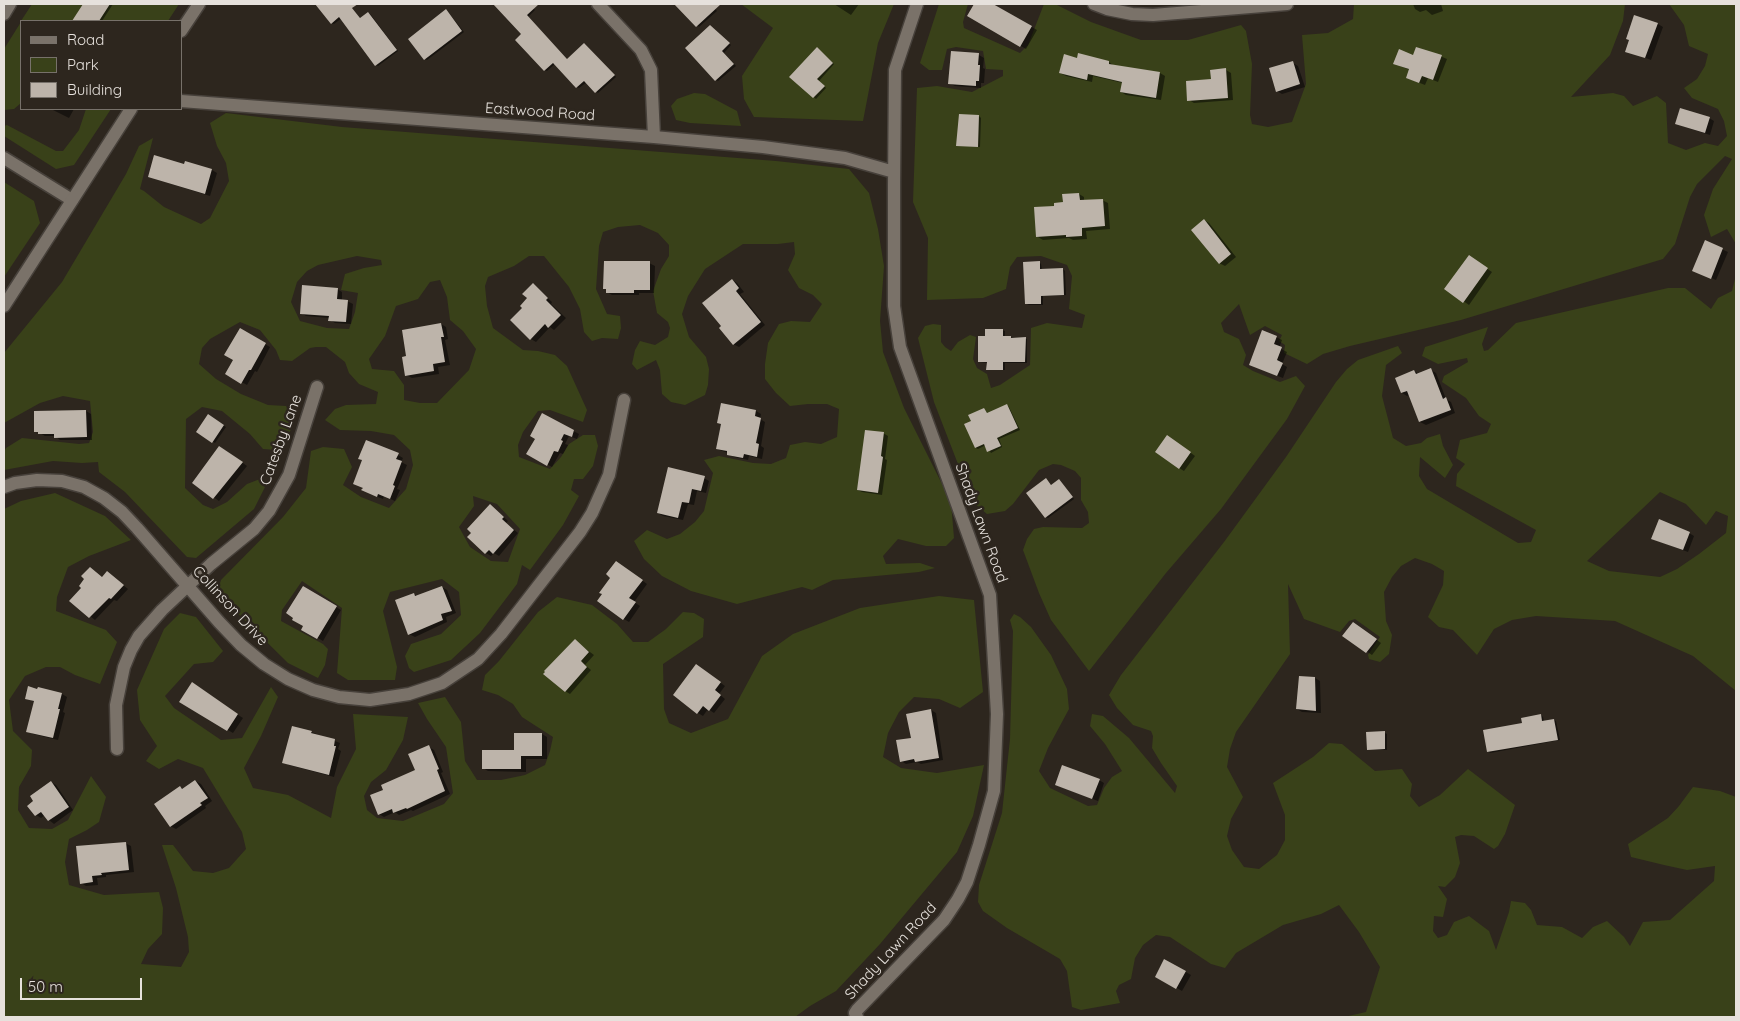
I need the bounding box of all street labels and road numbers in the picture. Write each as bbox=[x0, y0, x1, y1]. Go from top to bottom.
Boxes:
street label: Eastwood Road bbox=[484, 99, 596, 125]
street label: Catesby Lane bbox=[256, 392, 306, 488]
street label: Shady Lawn Road bbox=[951, 461, 1011, 585]
street label: Collinson Drive bbox=[188, 562, 272, 650]
street label: Shady Lawn Road bbox=[841, 899, 941, 1003]

